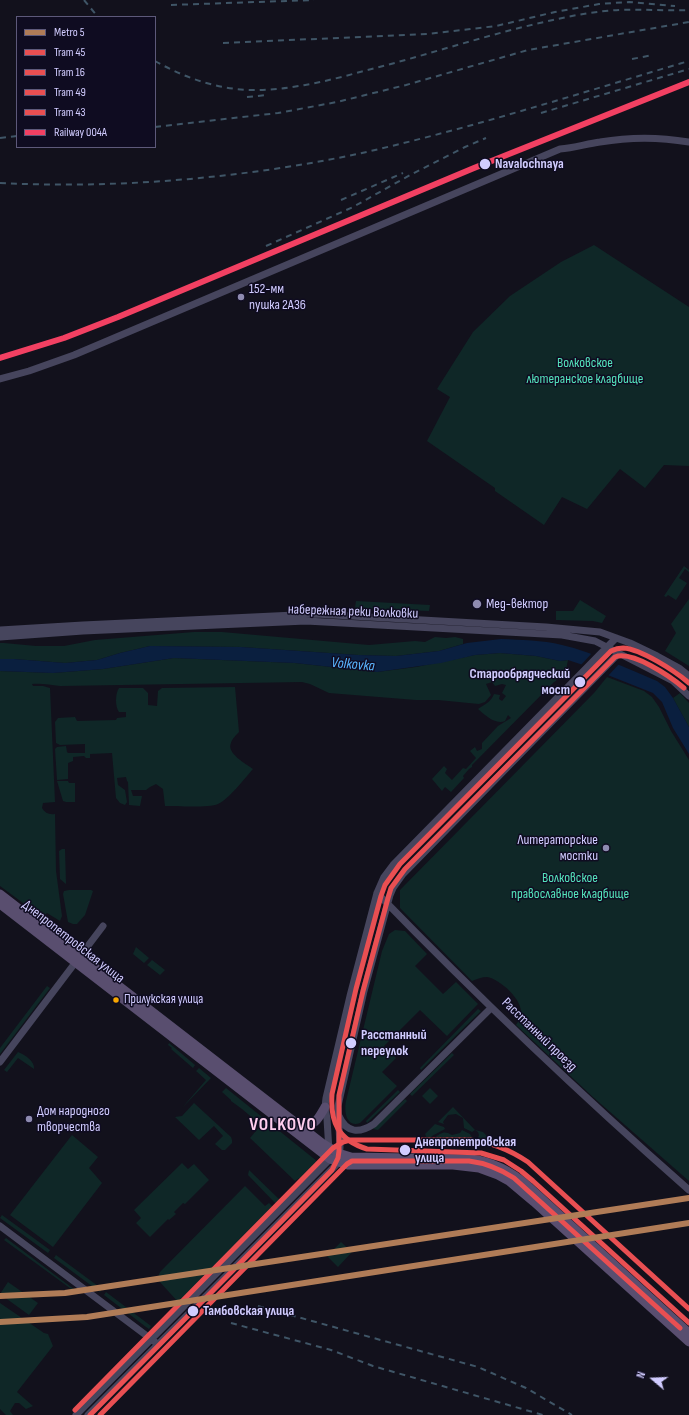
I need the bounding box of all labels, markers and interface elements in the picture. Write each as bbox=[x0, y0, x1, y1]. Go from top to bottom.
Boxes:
legend bbox=[16, 16, 156, 148]
text: Metro 5 bbox=[54, 25, 85, 40]
text: Tram 45 bbox=[54, 45, 85, 60]
text: Tram 16 bbox=[54, 65, 85, 80]
text: Tram 49 bbox=[54, 85, 86, 100]
text: Tram 43 bbox=[54, 105, 86, 120]
text: Railway 004А bbox=[54, 125, 107, 140]
place label: Navalochnaya bbox=[495, 156, 564, 172]
marker: Navalochnaya bbox=[478, 157, 492, 171]
place label: 152-мм пушка 2А36 bbox=[249, 281, 306, 314]
marker: 152-мм пушка 2А36 bbox=[236, 292, 246, 302]
park label: Волковское лютеранское кладбище bbox=[527, 355, 643, 388]
place label: Мед-вектор bbox=[486, 596, 548, 612]
marker: Мед-вектор bbox=[471, 598, 483, 610]
street label: набережная реки Волковки bbox=[288, 601, 418, 623]
water label: Volkovka bbox=[331, 654, 375, 676]
place label: Старообрядческий мост bbox=[470, 666, 570, 698]
marker: Старообрядческий мост bbox=[573, 675, 587, 689]
place label: Литераторские мостки bbox=[517, 832, 598, 864]
marker: Литераторские мостки bbox=[601, 843, 611, 853]
park label: Волковское православное кладбище bbox=[511, 870, 629, 902]
street label: Днепропетровская улица bbox=[19, 897, 127, 987]
place label: Прилукская улица bbox=[124, 992, 203, 1008]
marker: Прилукская улица bbox=[111, 995, 121, 1005]
street label: Расстанный проезд bbox=[498, 995, 580, 1075]
place label: Расстанный переулок bbox=[361, 1027, 427, 1060]
marker: Расстанный переулок bbox=[344, 1036, 358, 1050]
place label: Дом народного творчества bbox=[37, 1103, 110, 1136]
marker: Дом народного творчества bbox=[24, 1114, 34, 1124]
district label: VOLKOVO bbox=[249, 1114, 317, 1136]
place label: Днепропетровская улица bbox=[415, 1134, 516, 1166]
marker: Днепропетровская улица bbox=[398, 1143, 412, 1157]
place label: Тамбовская улица bbox=[203, 1303, 294, 1319]
marker: Тамбовская улица bbox=[186, 1304, 200, 1318]
north arrow bbox=[633, 1359, 673, 1399]
text: N bbox=[634, 1370, 648, 1380]

